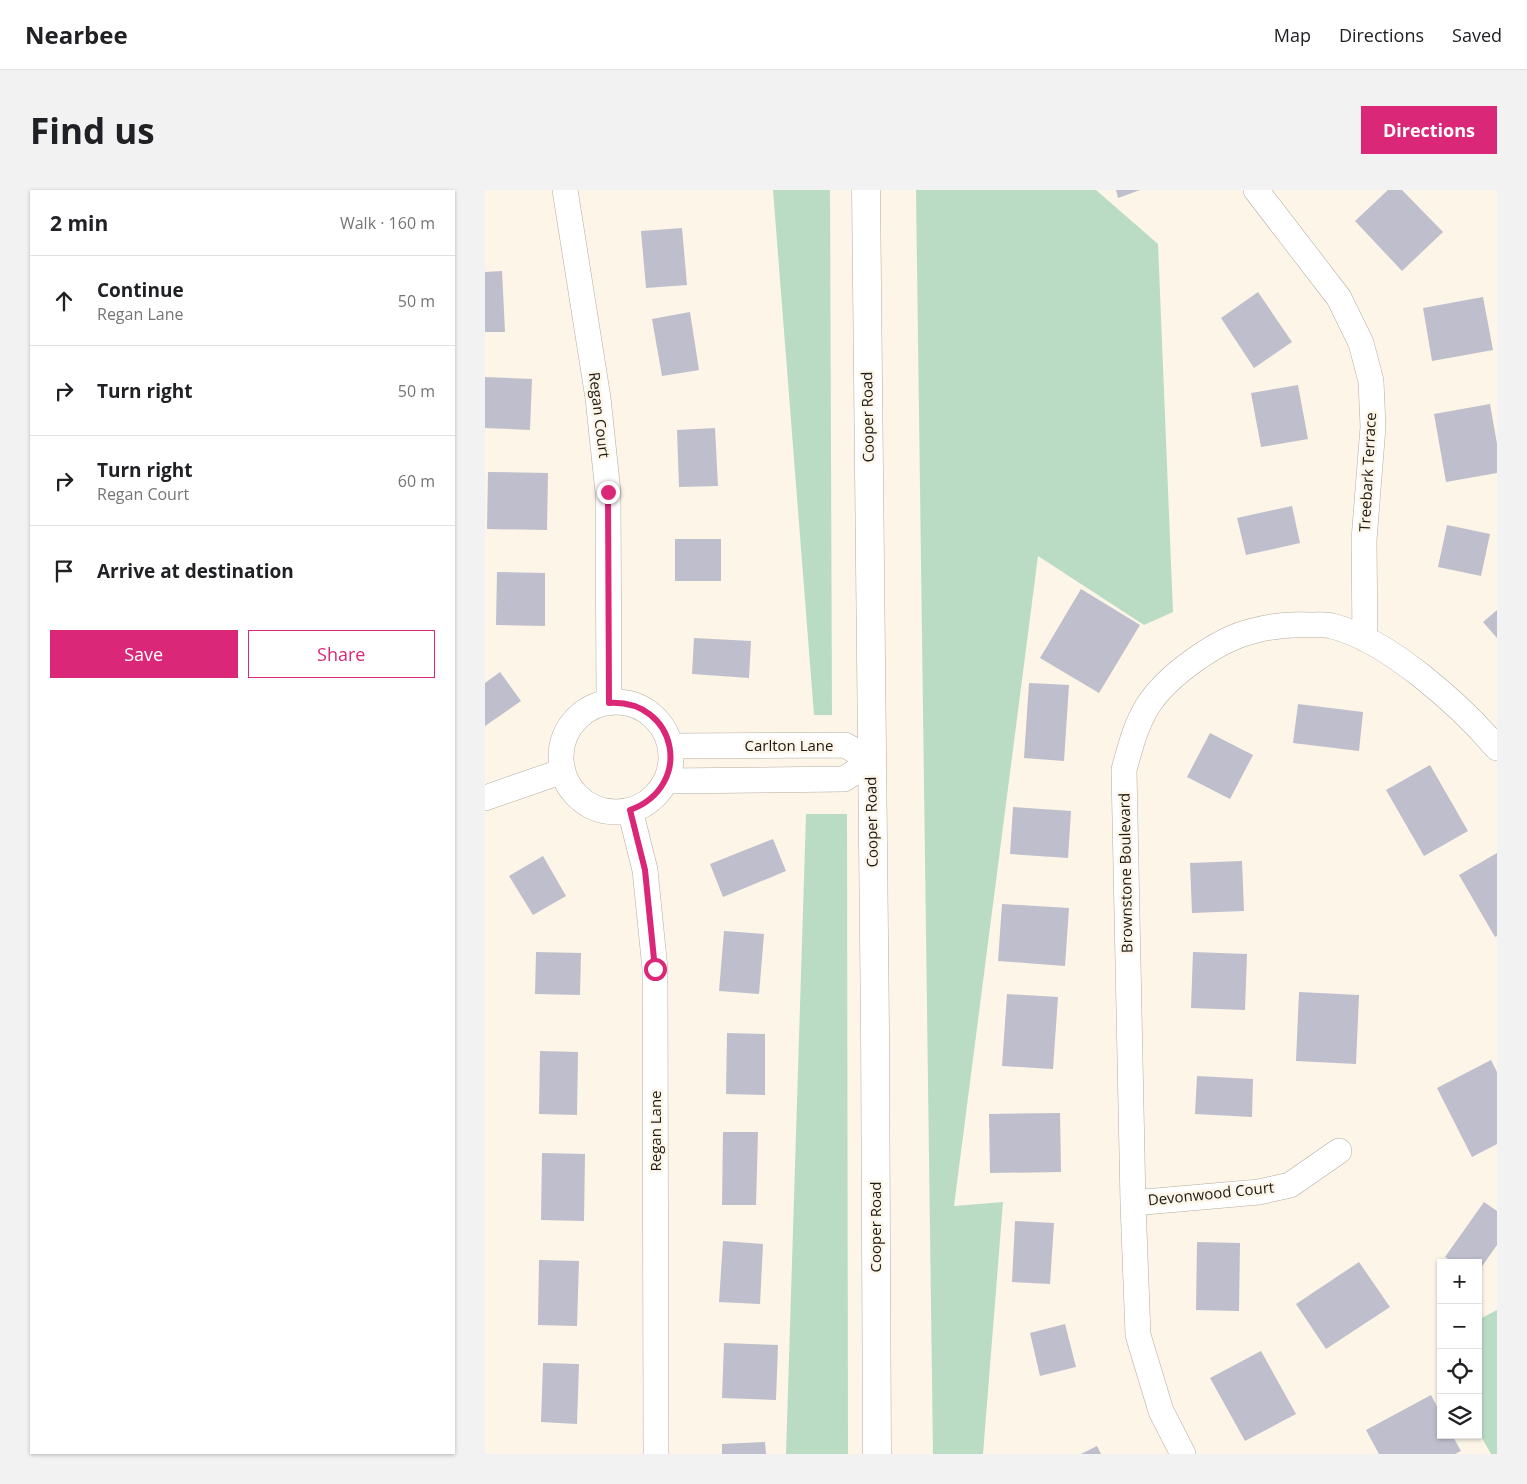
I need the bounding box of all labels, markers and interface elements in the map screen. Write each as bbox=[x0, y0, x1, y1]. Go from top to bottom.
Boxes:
text: Nearbee bbox=[25, 18, 128, 51]
text: Map bbox=[1274, 23, 1311, 47]
text: Directions bbox=[1339, 23, 1424, 47]
text: Saved bbox=[1452, 23, 1502, 47]
button: Directions bbox=[1361, 106, 1497, 154]
text: Find us bbox=[30, 107, 155, 154]
text: 2 min bbox=[50, 209, 108, 237]
text: Walk · 160 m bbox=[340, 212, 435, 234]
text: Continue bbox=[97, 277, 184, 303]
icon: ahead bbox=[50, 287, 78, 315]
text: 50 m bbox=[398, 290, 435, 312]
text: Regan Lane bbox=[97, 303, 183, 325]
street label: Regan Court bbox=[585, 371, 615, 459]
street label: Cooper Road bbox=[856, 371, 878, 463]
icon: right bbox=[50, 377, 78, 405]
text: Turn right bbox=[97, 378, 192, 404]
text: 50 m bbox=[398, 380, 435, 402]
street label: Treebark Terrace bbox=[1354, 412, 1380, 532]
text: Turn right bbox=[97, 457, 192, 483]
icon: right bbox=[50, 467, 78, 495]
text: 60 m bbox=[398, 470, 435, 492]
route end bbox=[597, 481, 620, 504]
text: Regan Court bbox=[97, 483, 189, 505]
icon: arrive bbox=[50, 557, 78, 585]
text: Arrive at destination bbox=[97, 558, 294, 584]
button: Save bbox=[50, 630, 238, 678]
button: Share bbox=[248, 630, 435, 678]
street label: Carlton Lane bbox=[745, 735, 833, 755]
street label: Cooper Road bbox=[860, 776, 882, 868]
street label: Brownstone Boulevard bbox=[1114, 793, 1136, 953]
route start bbox=[644, 958, 667, 981]
street label: Regan Lane bbox=[645, 1090, 665, 1172]
street label: Devonwood Court bbox=[1147, 1176, 1275, 1210]
street label: Cooper Road bbox=[865, 1182, 885, 1272]
map controls bbox=[1437, 1259, 1482, 1439]
button: + bbox=[1437, 1259, 1482, 1304]
button: − bbox=[1437, 1304, 1482, 1349]
button: locate bbox=[1437, 1349, 1482, 1394]
button: layers bbox=[1437, 1394, 1482, 1439]

